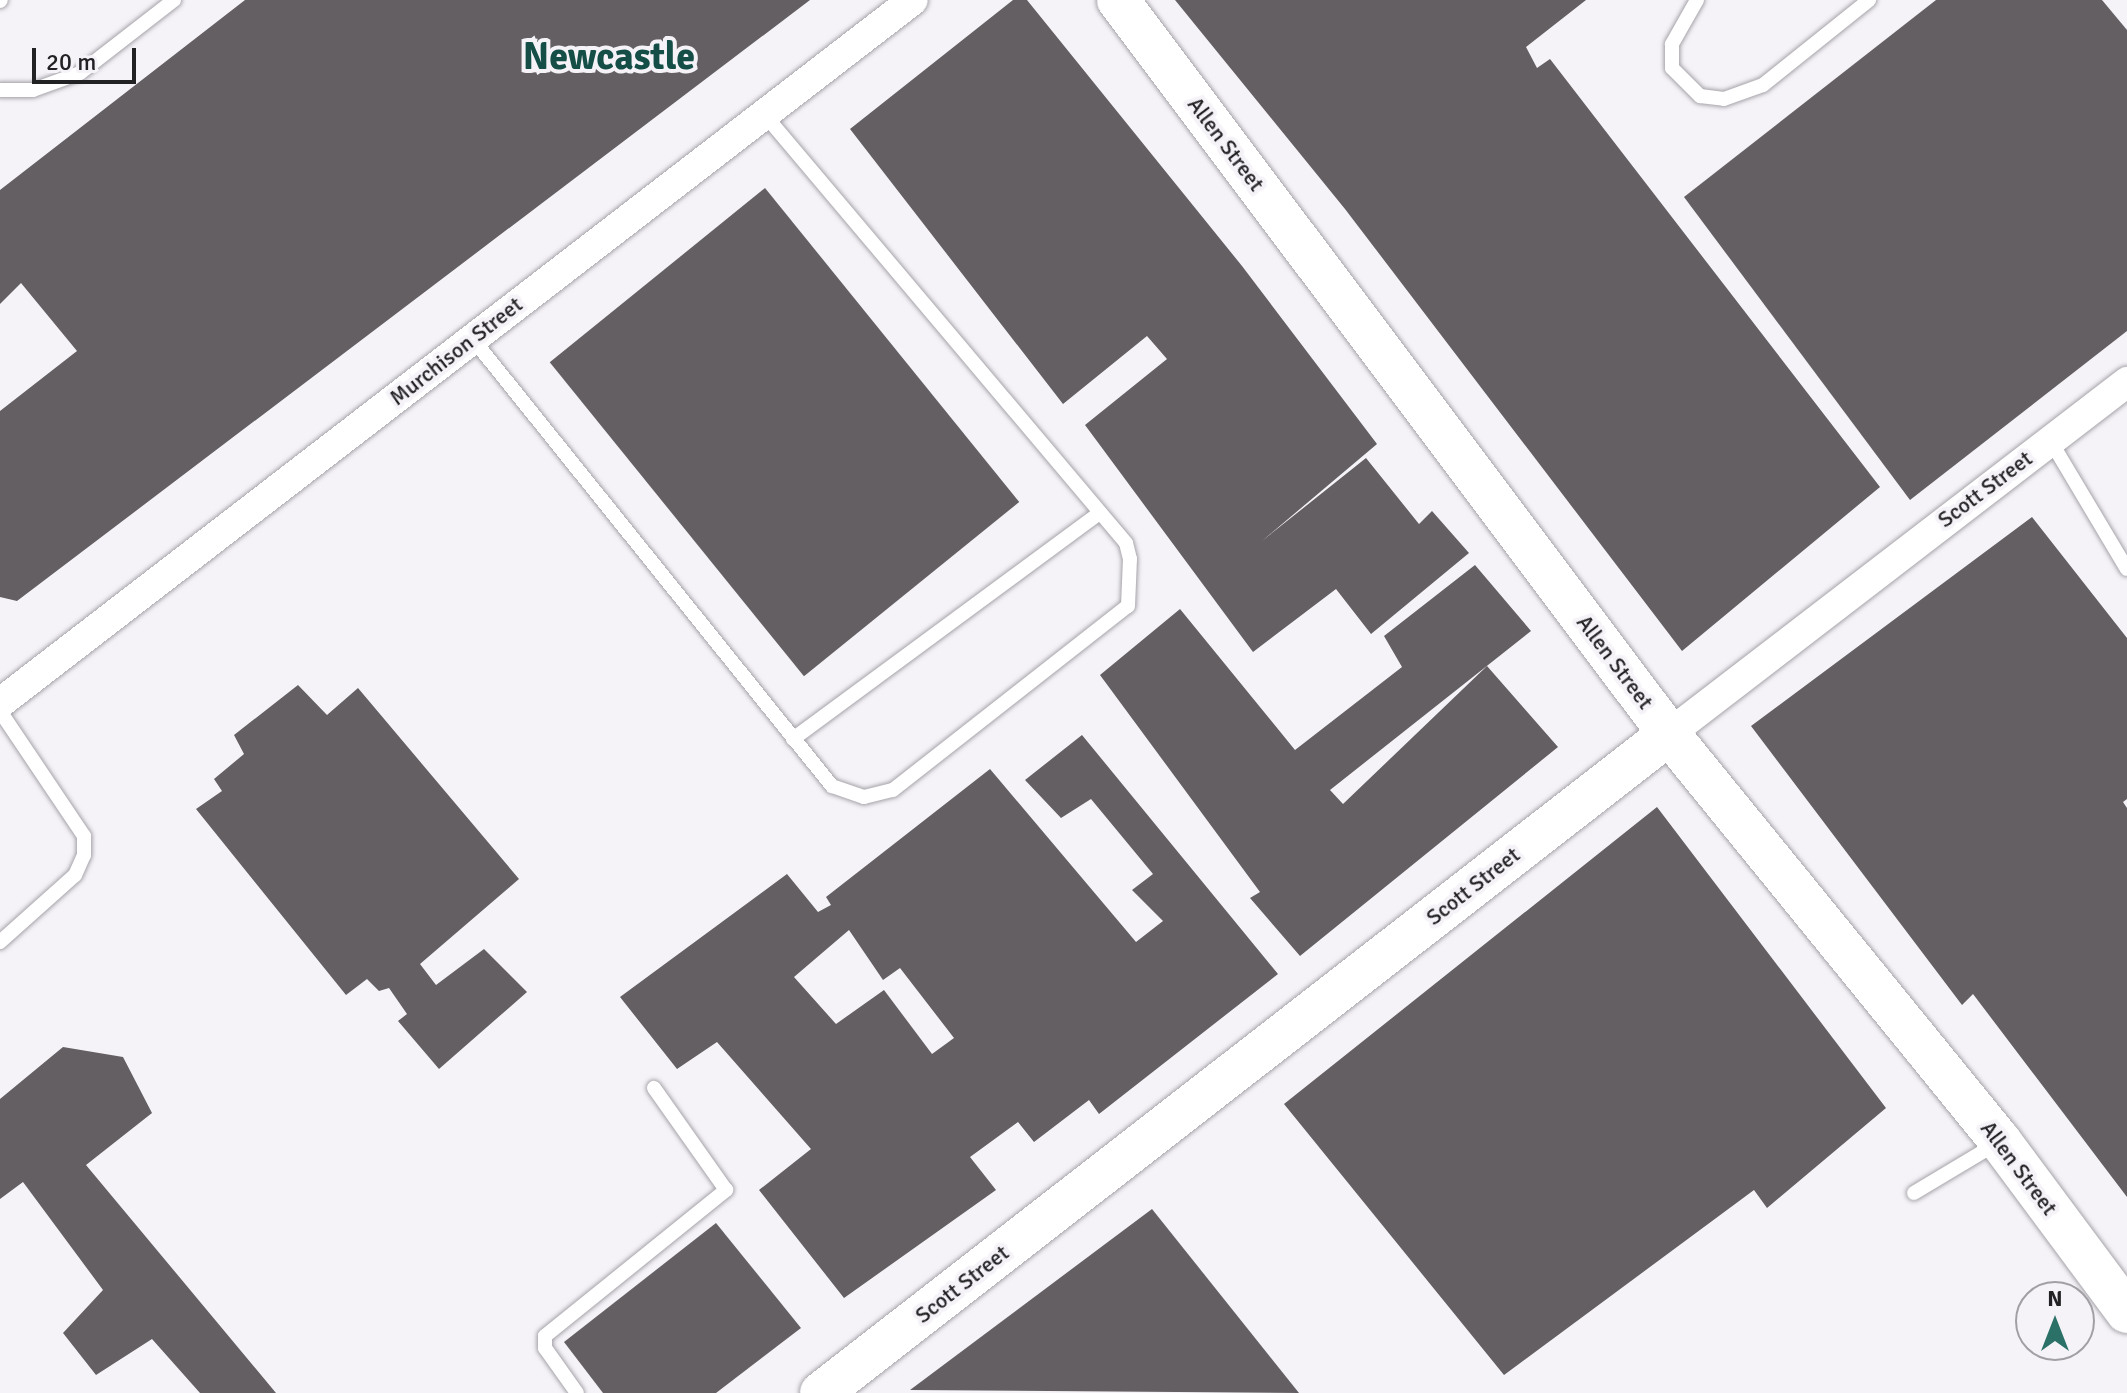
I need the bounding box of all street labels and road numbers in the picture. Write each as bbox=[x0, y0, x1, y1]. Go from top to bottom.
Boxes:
street label: Allen Street bbox=[1182, 92, 1270, 196]
street label: Murchison Street bbox=[384, 291, 528, 411]
street label: Scott Street bbox=[1933, 445, 2037, 533]
street label: Allen Street bbox=[1571, 610, 1659, 714]
street label: Scott Street bbox=[1421, 841, 1525, 931]
street label: Allen Street bbox=[1975, 1116, 2063, 1220]
street label: Scott Street bbox=[910, 1239, 1014, 1329]

